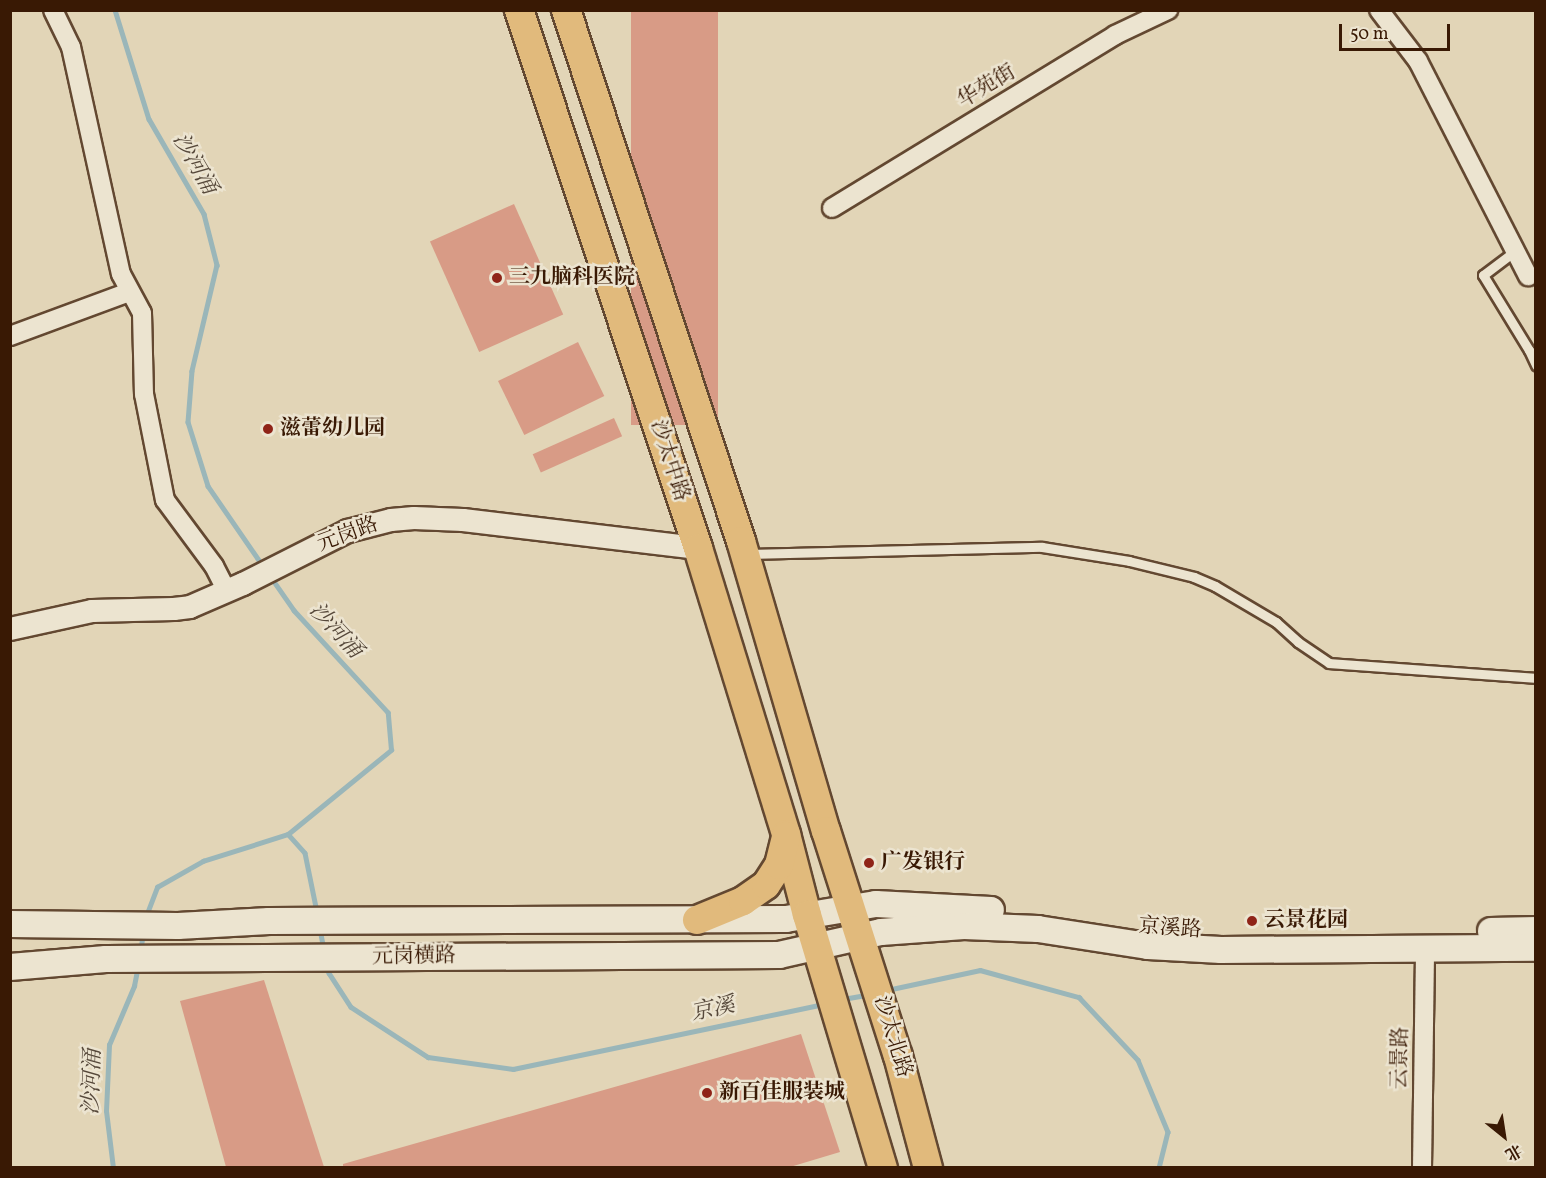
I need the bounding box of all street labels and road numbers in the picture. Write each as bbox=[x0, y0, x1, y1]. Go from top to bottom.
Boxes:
street label: 华苑街 bbox=[954, 60, 1020, 114]
street label: 沙太中路 bbox=[644, 417, 694, 505]
street label: 元岗路 bbox=[314, 512, 382, 558]
street label: 京溪路 bbox=[1138, 914, 1202, 944]
street label: 元岗横路 bbox=[372, 944, 456, 970]
street label: 沙太北路 bbox=[868, 993, 916, 1081]
street label: 云景路 bbox=[1388, 1026, 1414, 1090]

